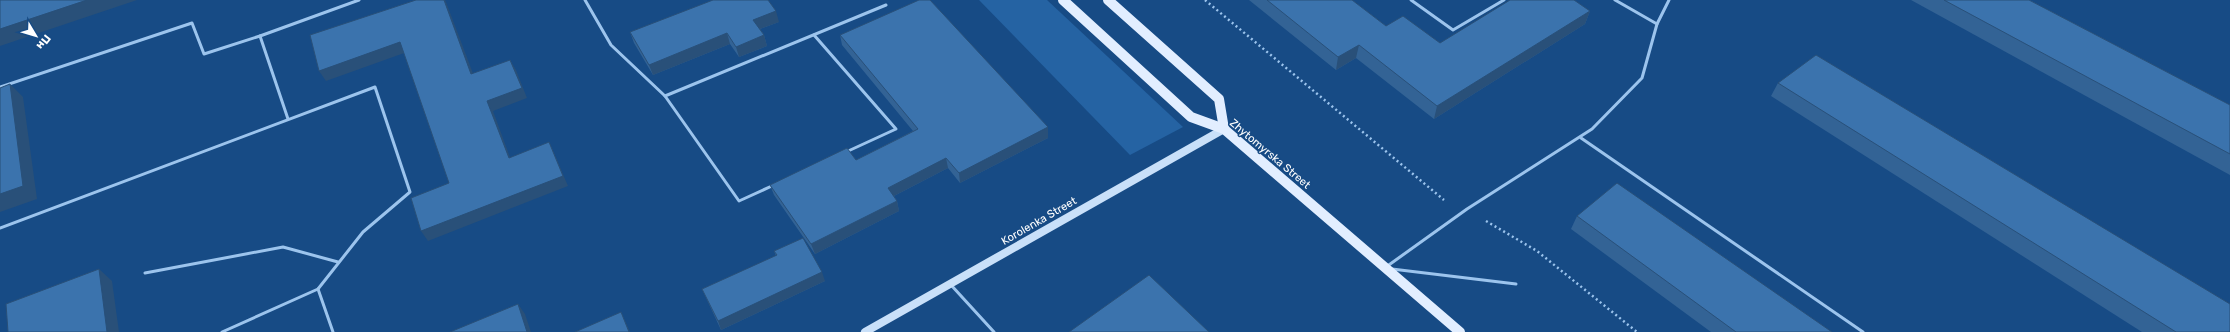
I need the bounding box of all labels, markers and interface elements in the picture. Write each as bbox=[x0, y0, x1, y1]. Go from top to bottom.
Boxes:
north arrow bbox=[16, 16, 56, 56]
text: Пн bbox=[34, 32, 53, 52]
street label: Zhytomyrska Street bbox=[1227, 116, 1314, 192]
street label: Korolenka Street bbox=[999, 194, 1079, 248]

